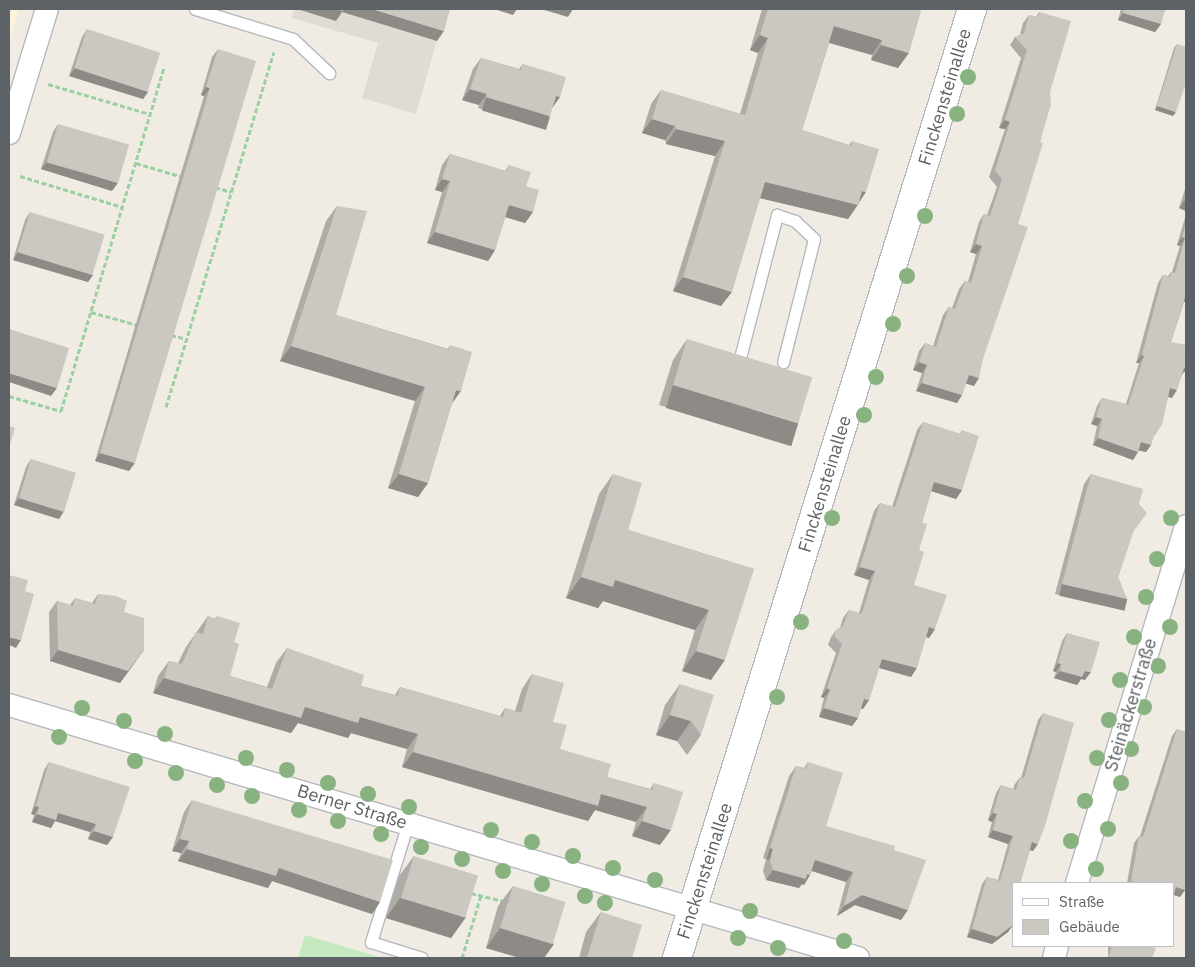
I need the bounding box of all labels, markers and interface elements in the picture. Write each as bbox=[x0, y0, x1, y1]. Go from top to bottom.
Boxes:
street label: Finckensteinallee bbox=[914, 26, 976, 168]
street label: Finckensteinallee bbox=[794, 413, 856, 555]
street label: Steinäckerstraße bbox=[1100, 636, 1162, 774]
street label: Berner Straße bbox=[295, 780, 409, 834]
street label: Finckensteinallee bbox=[673, 800, 737, 942]
legend bbox=[1012, 882, 1175, 947]
text: Straße bbox=[1059, 892, 1104, 911]
text: Gebäude bbox=[1059, 917, 1120, 936]

